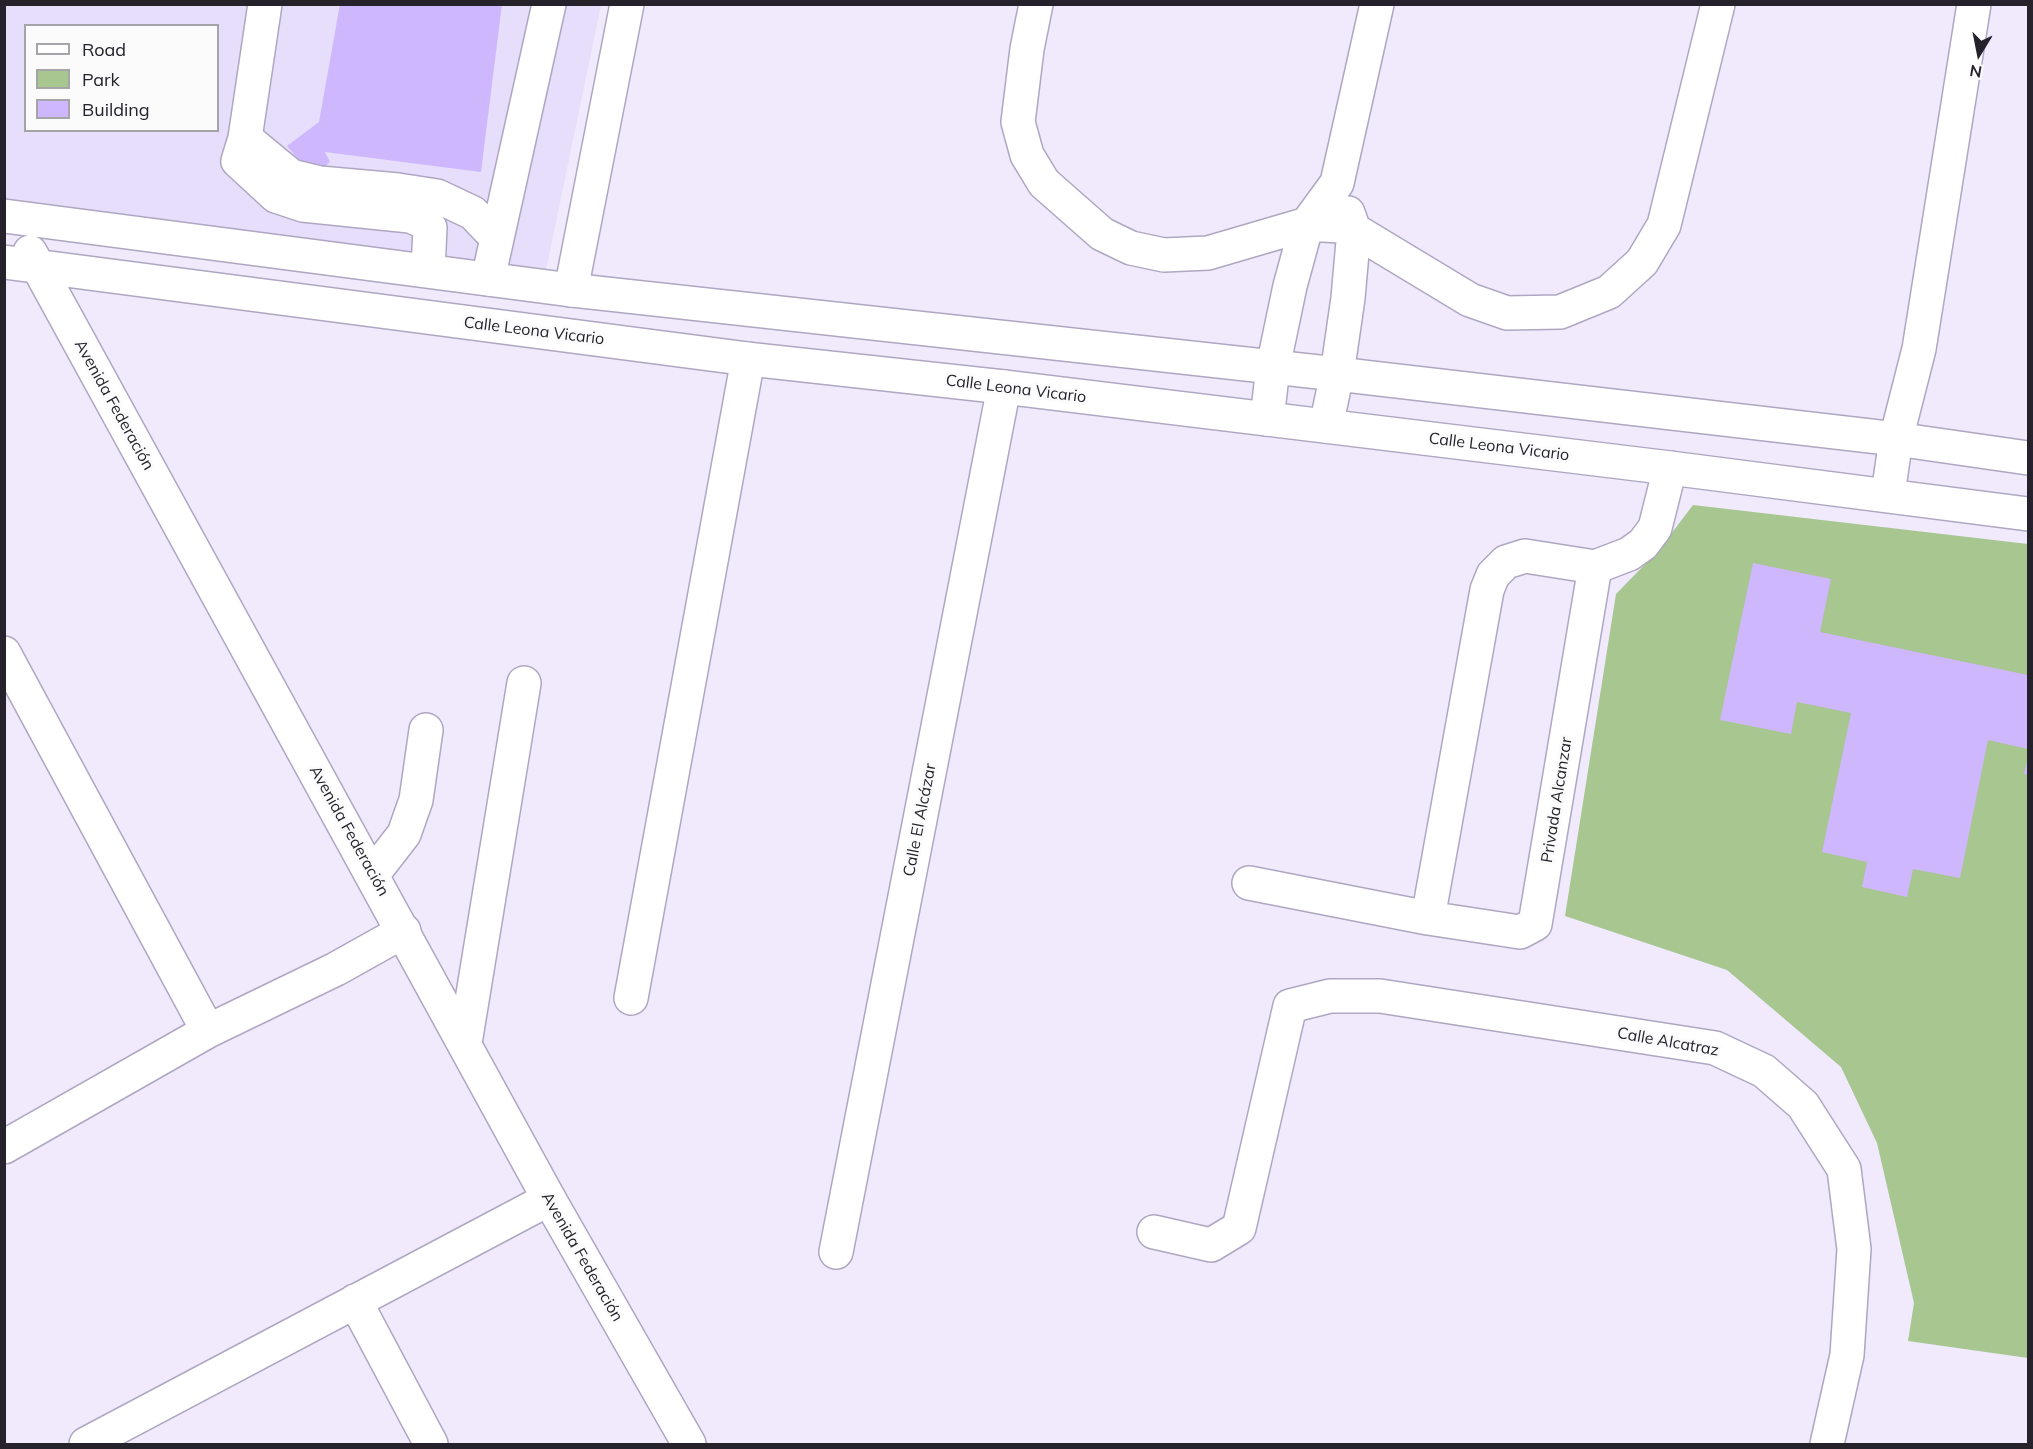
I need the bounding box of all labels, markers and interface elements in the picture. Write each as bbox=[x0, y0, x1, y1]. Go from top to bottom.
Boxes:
legend bbox=[24, 24, 219, 132]
north arrow bbox=[1949, 24, 2009, 84]
text: Road bbox=[82, 38, 126, 61]
text: N bbox=[1968, 61, 1984, 83]
text: Park bbox=[82, 68, 120, 91]
text: Building bbox=[82, 98, 150, 121]
street label: Calle Leona Vicario bbox=[463, 313, 605, 349]
street label: Avenida Federación bbox=[70, 336, 158, 474]
street label: Calle Leona Vicario bbox=[945, 371, 1087, 407]
street label: Calle Leona Vicario bbox=[1428, 429, 1570, 465]
street label: Privada Alcanzar bbox=[1538, 736, 1576, 864]
street label: Avenida Federación bbox=[305, 762, 393, 900]
street label: Calle El Alcázar bbox=[900, 762, 940, 878]
street label: Calle Alcatraz bbox=[1616, 1024, 1720, 1060]
street label: Avenida Federación bbox=[537, 1189, 627, 1325]

